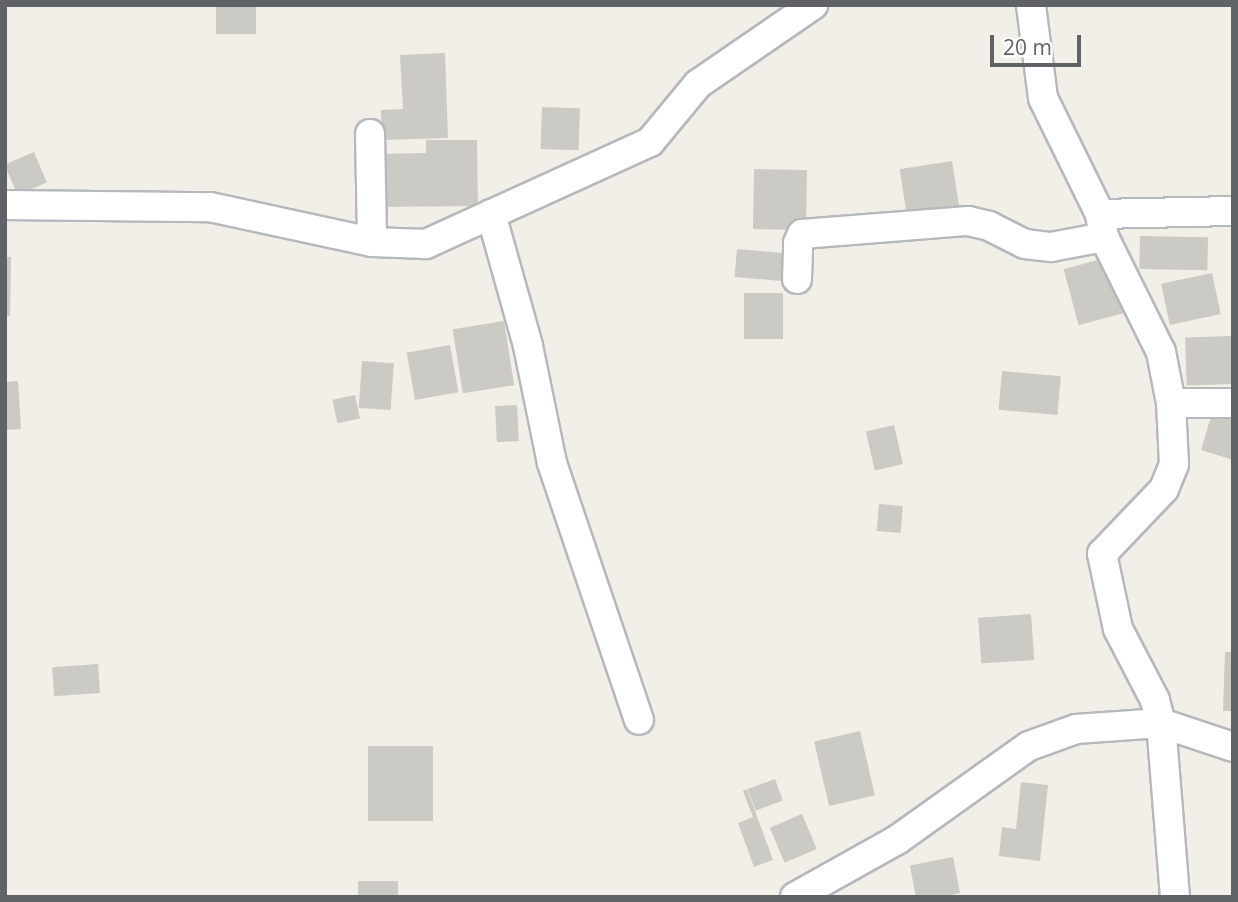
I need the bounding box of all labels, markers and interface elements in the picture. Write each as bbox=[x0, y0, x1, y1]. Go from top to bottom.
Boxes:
scale bar bbox=[993, 21, 1084, 65]
text: 20 m bbox=[1003, 33, 1052, 61]

